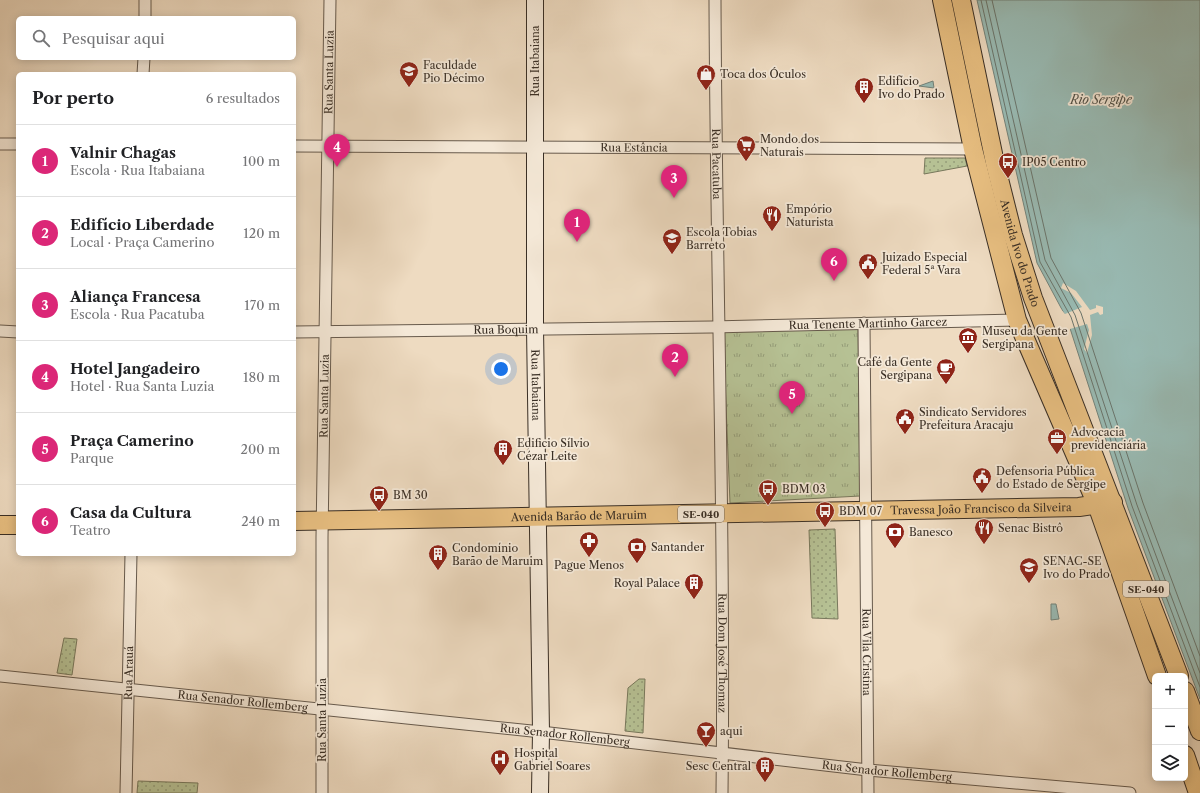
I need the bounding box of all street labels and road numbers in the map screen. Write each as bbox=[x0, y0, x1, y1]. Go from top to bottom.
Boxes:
street label: Rua Itabaiana bbox=[528, 25, 542, 97]
street label: Rua Santa Luzia bbox=[321, 30, 337, 114]
street label: Rua Pacatuba bbox=[709, 128, 724, 200]
street label: Rua Estância bbox=[600, 140, 668, 155]
street label: Avenida Ivo do Prado bbox=[997, 197, 1043, 309]
street label: Rua Tenente Martinho Garcez bbox=[789, 315, 948, 332]
street label: Rua Boquim bbox=[473, 322, 539, 337]
street label: Rua Itabaiana bbox=[528, 349, 543, 421]
street label: Rua Santa Luzia bbox=[316, 354, 332, 438]
street label: Travessa João Francisco da Silveira bbox=[890, 500, 1072, 517]
road number: SE-040 bbox=[678, 506, 724, 522]
street label: Avenida Barão de Maruim bbox=[510, 508, 648, 524]
road number: SE-040 bbox=[1123, 581, 1169, 597]
street label: Rua Dom José Thomaz bbox=[715, 593, 730, 713]
street label: Rua Vila Cristina bbox=[859, 608, 874, 696]
street label: Rua Arauá bbox=[121, 646, 136, 700]
street label: Rua Santa Luzia bbox=[315, 678, 329, 762]
street label: Rua Senador Rollemberg bbox=[177, 687, 309, 715]
street label: Rua Senador Rollemberg bbox=[499, 721, 631, 749]
street label: Rua Senador Rollemberg bbox=[821, 758, 953, 784]

